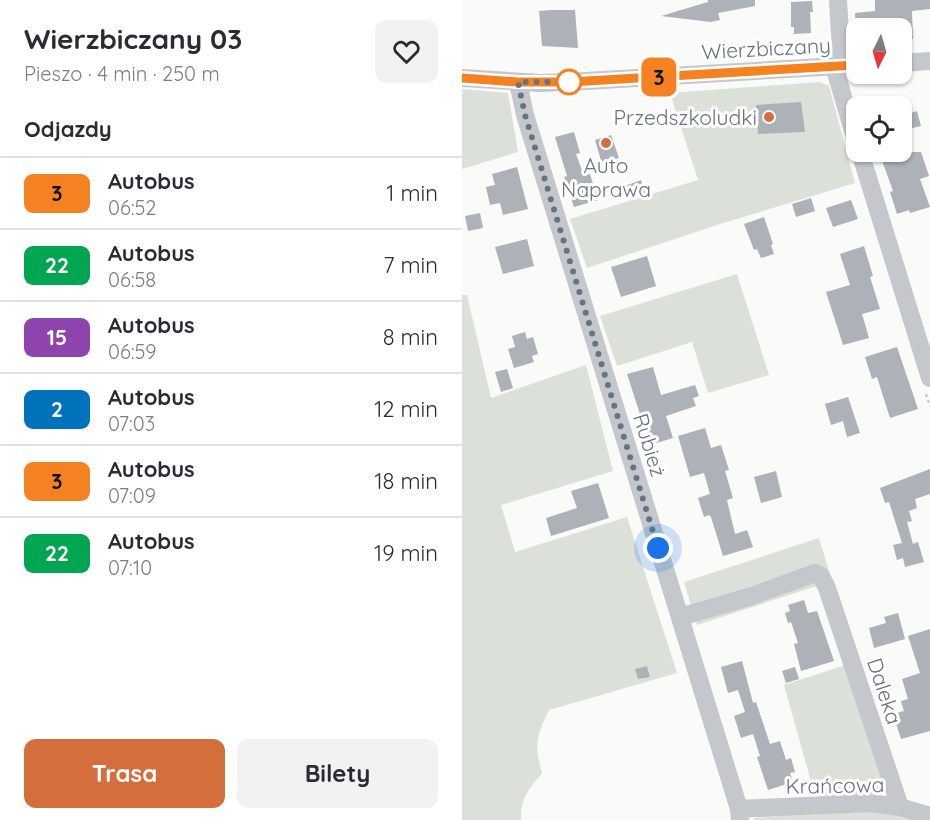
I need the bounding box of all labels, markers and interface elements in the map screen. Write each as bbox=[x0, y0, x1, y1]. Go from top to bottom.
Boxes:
north arrow bbox=[846, 18, 912, 84]
map controls bbox=[846, 18, 912, 162]
button: heart bbox=[375, 20, 438, 83]
text: Wierzbiczany 03 bbox=[24, 21, 242, 56]
street label: Wierzbiczany bbox=[701, 32, 831, 64]
line badge: 3 bbox=[640, 58, 678, 97]
text: Pieszo · 4 min · 250 m bbox=[24, 61, 220, 86]
text: 3 bbox=[653, 64, 665, 90]
unlabelled marker bbox=[556, 69, 582, 95]
button: locate bbox=[846, 96, 912, 162]
place label: Przedszkoludki bbox=[613, 104, 757, 130]
marker: Przedszkoludki bbox=[762, 110, 776, 124]
text: Odjazdy bbox=[24, 115, 112, 143]
marker: Auto Naprawa bbox=[599, 136, 613, 150]
place label: Auto Naprawa bbox=[561, 152, 651, 202]
text: Autobus bbox=[108, 167, 195, 195]
text: 1 min bbox=[386, 179, 438, 207]
text: 3 bbox=[51, 180, 63, 206]
text: 06:52 bbox=[108, 195, 156, 220]
text: Autobus bbox=[108, 239, 195, 267]
text: 7 min bbox=[383, 251, 438, 279]
text: 22 bbox=[45, 252, 69, 278]
text: 06:58 bbox=[108, 267, 156, 292]
text: Autobus bbox=[108, 311, 195, 339]
text: 8 min bbox=[383, 323, 438, 351]
text: 15 bbox=[47, 324, 67, 350]
text: 06:59 bbox=[108, 339, 156, 364]
text: Autobus bbox=[108, 383, 195, 411]
text: 12 min bbox=[374, 395, 438, 423]
text: 2 bbox=[51, 396, 63, 422]
street label: Rubież bbox=[628, 410, 672, 480]
text: 07:03 bbox=[108, 411, 155, 436]
text: Autobus bbox=[108, 455, 195, 483]
text: 18 min bbox=[374, 467, 438, 495]
text: 3 bbox=[51, 468, 63, 494]
text: 07:09 bbox=[108, 483, 156, 508]
text: Autobus bbox=[108, 527, 195, 555]
your location bbox=[643, 533, 673, 563]
text: 19 min bbox=[374, 539, 438, 567]
text: 22 bbox=[45, 540, 69, 566]
text: 07:10 bbox=[108, 555, 152, 580]
street label: Daleka bbox=[862, 655, 908, 727]
button: Trasa bbox=[24, 739, 225, 808]
button: Bilety bbox=[237, 739, 438, 808]
street label: Krańcowa bbox=[785, 771, 885, 799]

